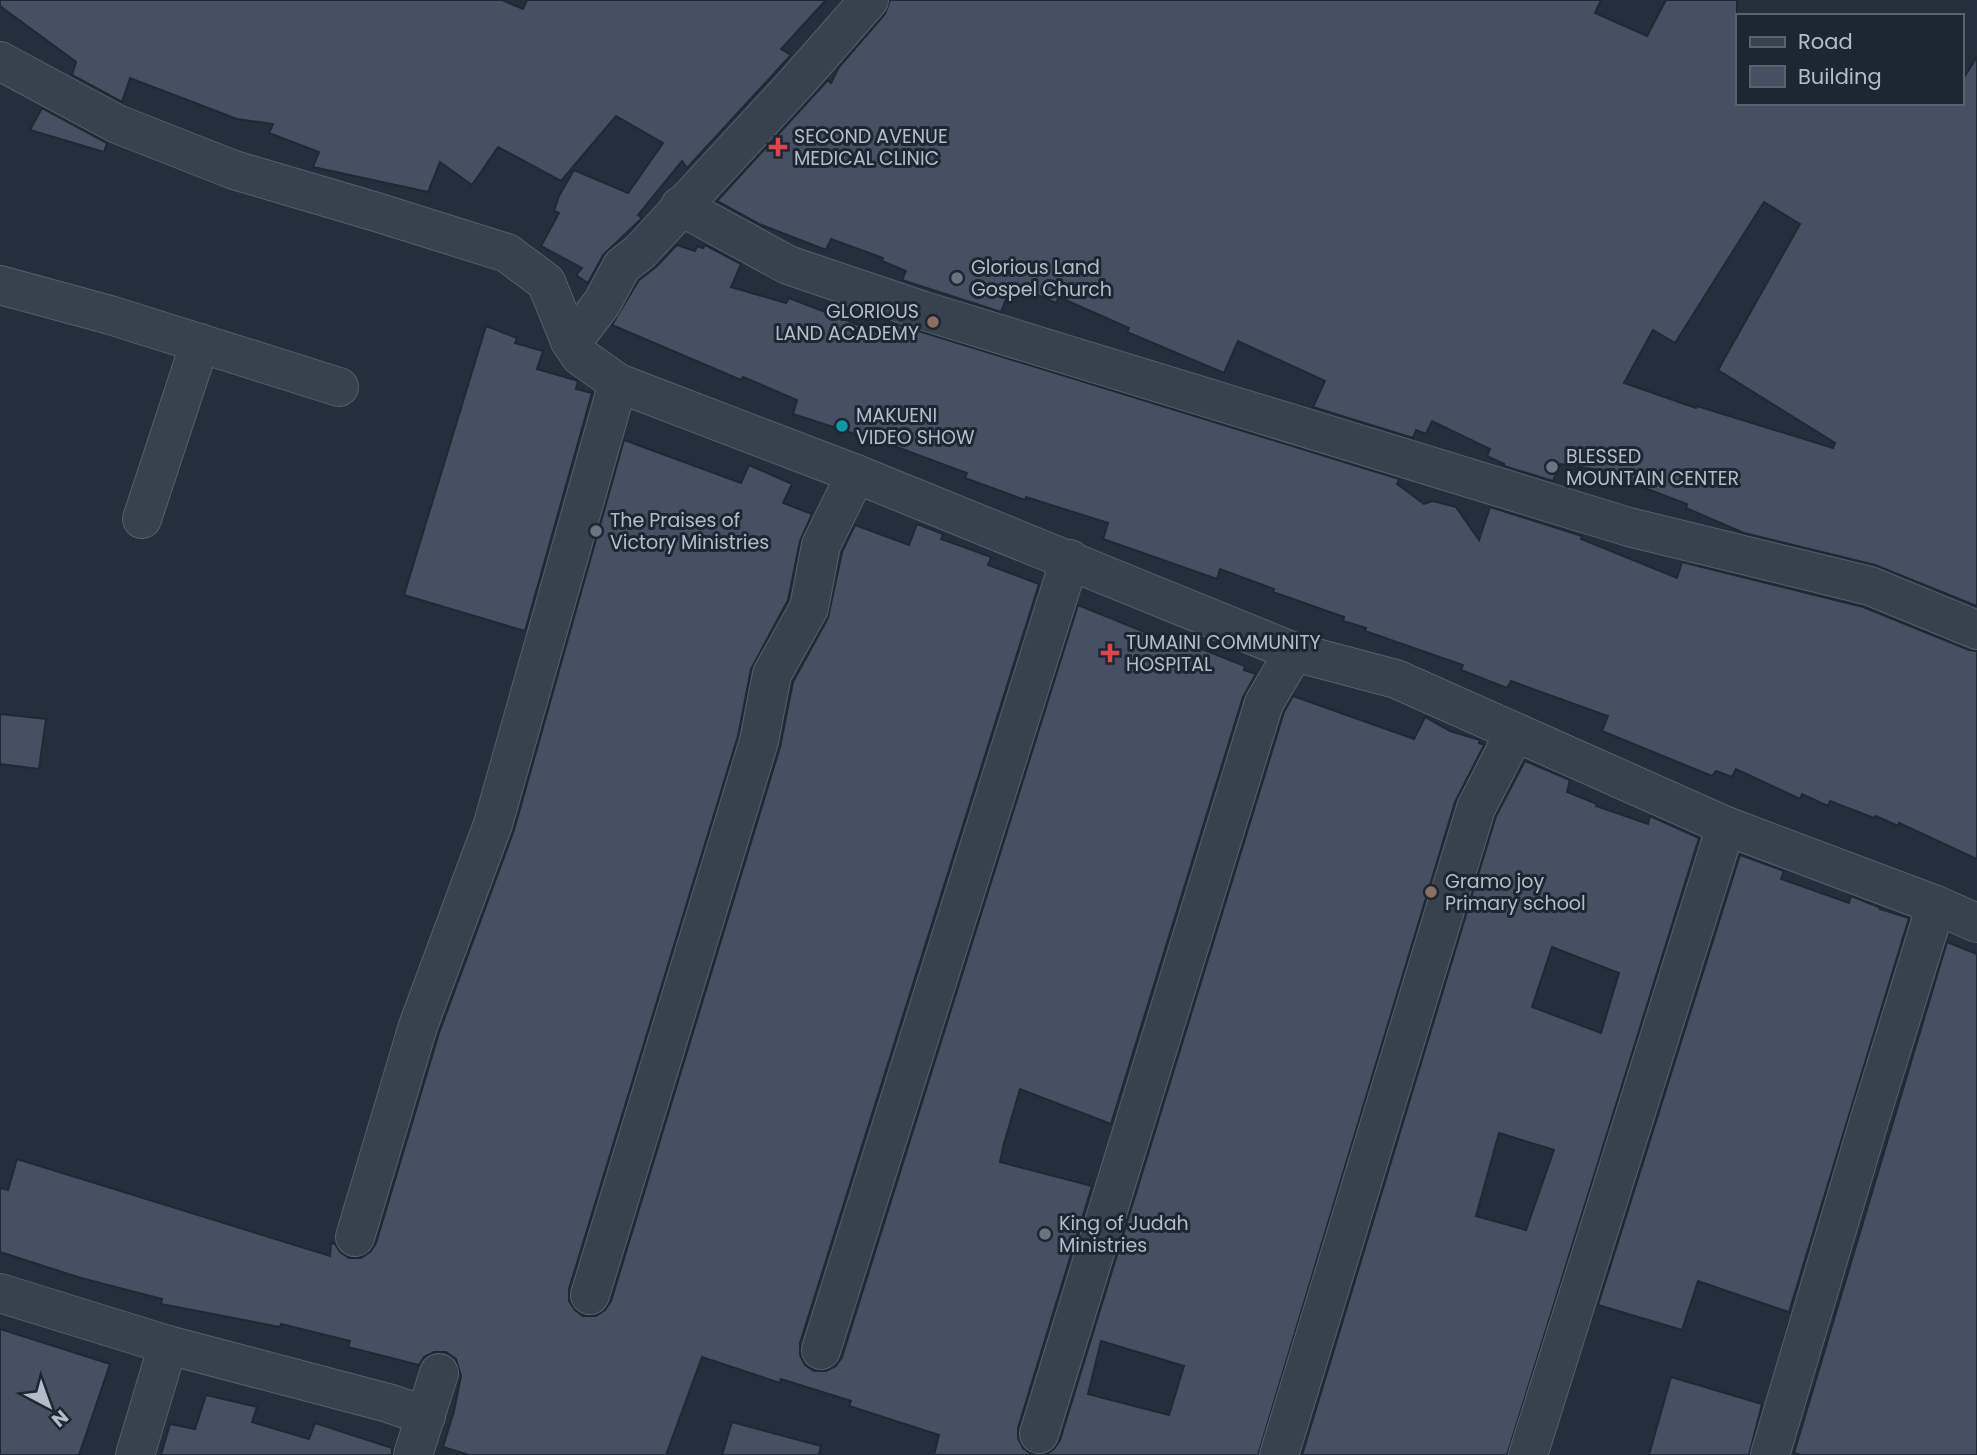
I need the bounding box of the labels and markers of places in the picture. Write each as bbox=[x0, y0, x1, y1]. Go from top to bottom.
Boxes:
place label: SECOND AVENUE MEDICAL CLINIC bbox=[794, 123, 948, 172]
marker: SECOND AVENUE MEDICAL CLINIC bbox=[768, 137, 788, 157]
place label: Glorious Land Gospel Church bbox=[971, 254, 1112, 303]
marker: Glorious Land Gospel Church bbox=[949, 270, 965, 286]
place label: GLORIOUS LAND ACADEMY bbox=[775, 298, 919, 347]
marker: GLORIOUS LAND ACADEMY bbox=[925, 314, 941, 330]
place label: MAKUENI VIDEO SHOW bbox=[856, 402, 975, 451]
marker: MAKUENI VIDEO SHOW bbox=[834, 418, 850, 434]
place label: BLESSED MOUNTAIN CENTER bbox=[1566, 443, 1739, 492]
marker: BLESSED MOUNTAIN CENTER bbox=[1544, 459, 1560, 475]
place label: The Praises of Victory Ministries bbox=[610, 507, 769, 556]
marker: The Praises of Victory Ministries bbox=[588, 523, 604, 539]
place label: TUMAINI COMMUNITY HOSPITAL bbox=[1126, 629, 1321, 678]
marker: TUMAINI COMMUNITY HOSPITAL bbox=[1100, 643, 1120, 663]
place label: Gramo joy Primary school bbox=[1445, 868, 1586, 917]
marker: Gramo joy Primary school bbox=[1423, 884, 1439, 900]
place label: King of Judah Ministries bbox=[1059, 1210, 1189, 1259]
marker: King of Judah Ministries bbox=[1037, 1226, 1053, 1242]

